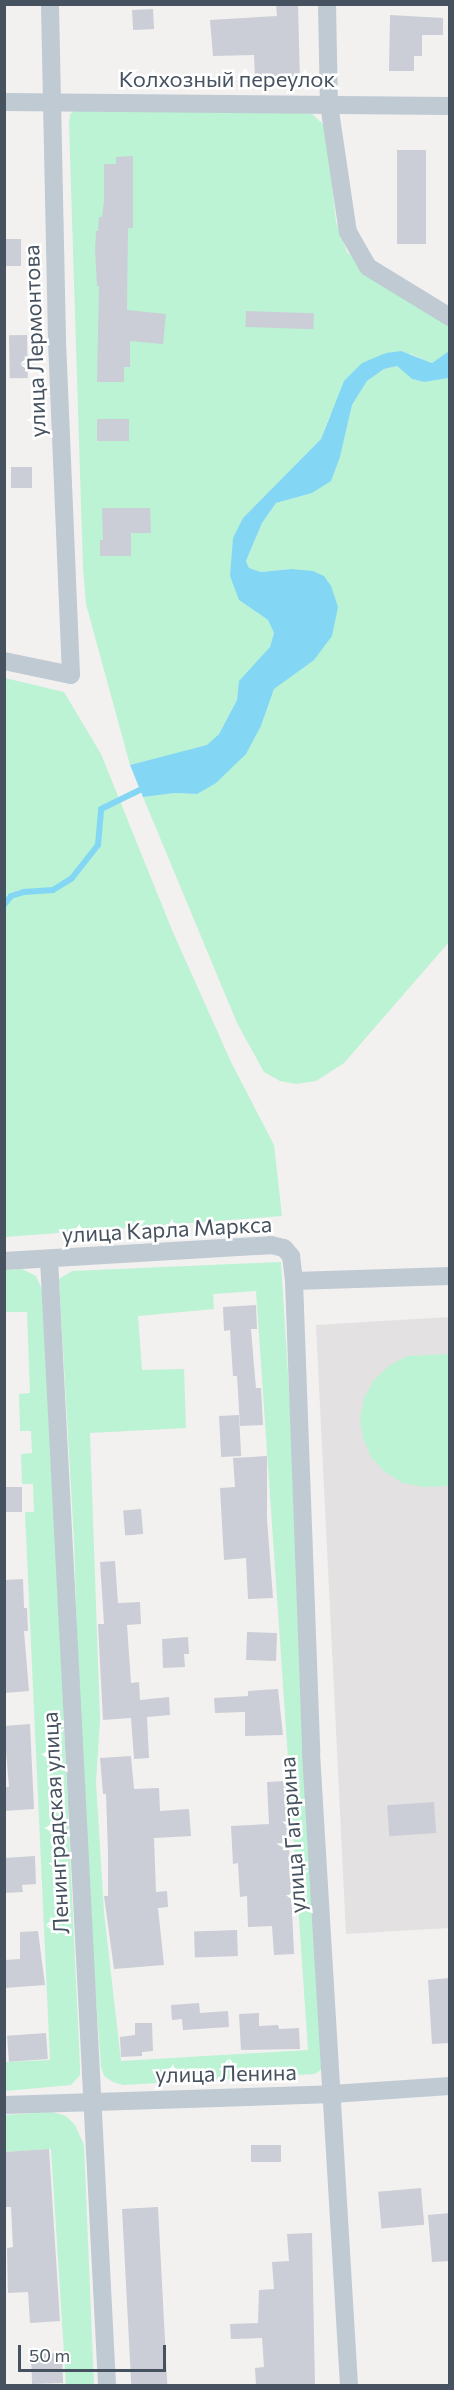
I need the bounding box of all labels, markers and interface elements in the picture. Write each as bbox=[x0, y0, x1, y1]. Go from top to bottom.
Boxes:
street label: Колхозный переулок bbox=[119, 66, 335, 92]
street label: улица Лермонтова bbox=[17, 244, 51, 438]
street label: улица Карла Маркса bbox=[61, 1210, 273, 1248]
street label: Ленинградская улица bbox=[36, 1711, 74, 1935]
street label: улица Гагарина bbox=[273, 1756, 311, 1914]
street label: улица Ленина bbox=[155, 2059, 297, 2087]
scale bar bbox=[21, 2333, 170, 2371]
text: 50 m bbox=[29, 2344, 70, 2366]

